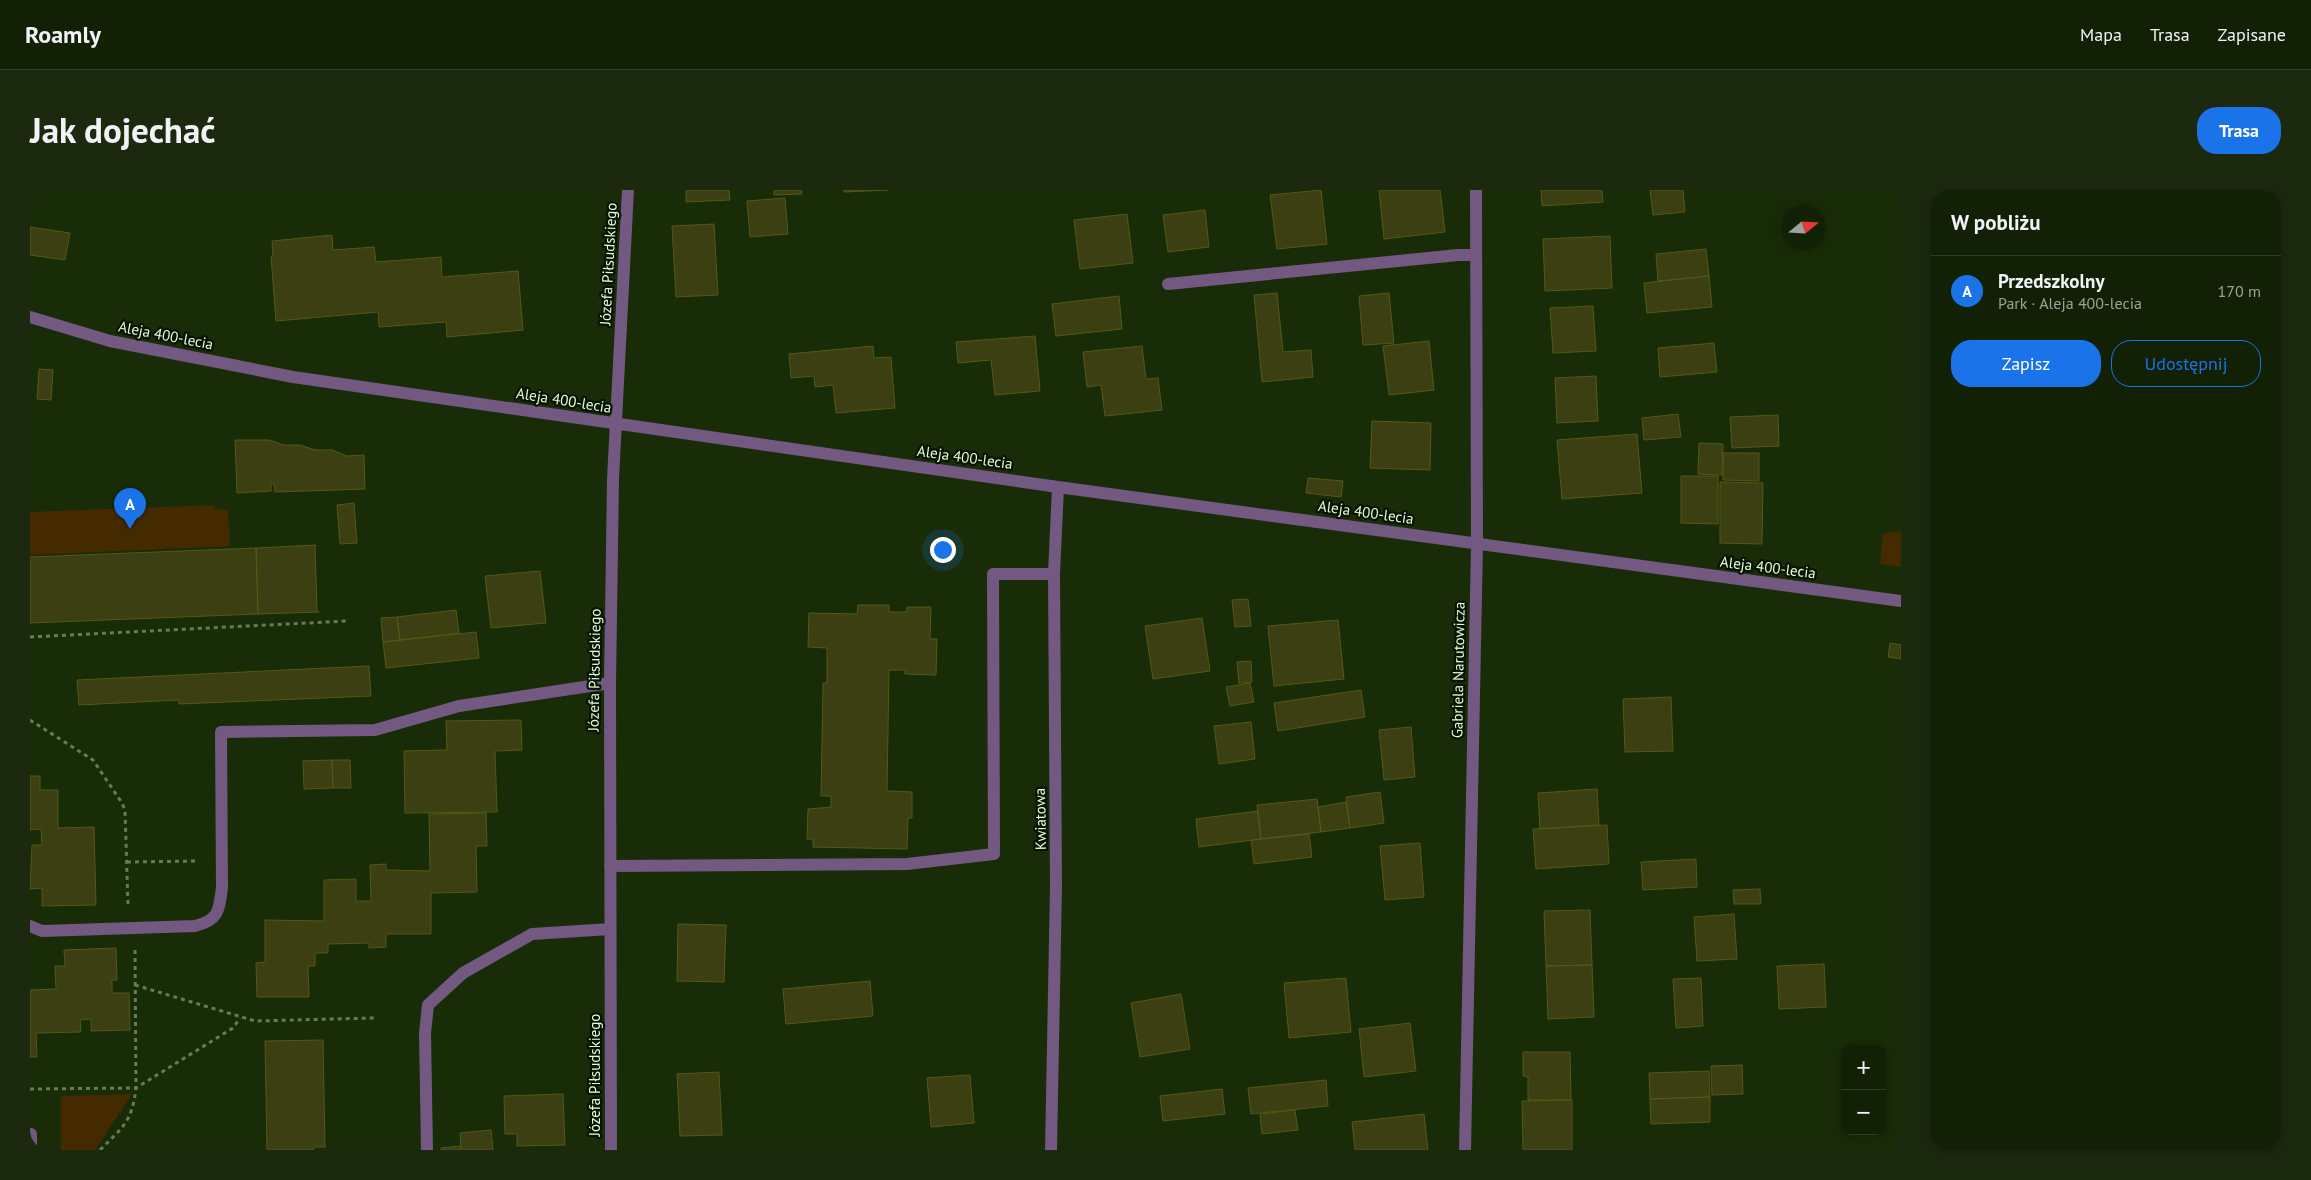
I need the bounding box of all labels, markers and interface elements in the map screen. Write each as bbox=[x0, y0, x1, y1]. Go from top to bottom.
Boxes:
text: Roamly bbox=[25, 19, 101, 50]
text: Mapa bbox=[2080, 23, 2122, 46]
text: Trasa bbox=[2150, 23, 2190, 46]
text: Zapisane bbox=[2218, 23, 2286, 46]
text: Jak dojechać bbox=[30, 107, 215, 153]
button: Trasa bbox=[2197, 107, 2281, 154]
street label: Józefa Piłsudskiego bbox=[595, 202, 621, 327]
north arrow bbox=[1781, 205, 1826, 250]
text: W pobliżu bbox=[1951, 209, 2040, 236]
text: Przedszkolny bbox=[1998, 269, 2104, 293]
text: A bbox=[1962, 281, 1972, 301]
text: 170 m bbox=[2218, 281, 2261, 301]
text: Park · Aleja 400-lecia bbox=[1998, 293, 2142, 313]
street label: Aleja 400-lecia bbox=[117, 316, 215, 354]
button: Zapisz bbox=[1951, 340, 2101, 387]
button: Udostępnij bbox=[2111, 340, 2261, 387]
street label: Aleja 400-lecia bbox=[515, 383, 613, 417]
street label: Aleja 400-lecia bbox=[916, 441, 1014, 473]
pin: A bbox=[114, 488, 146, 529]
street label: Aleja 400-lecia bbox=[1317, 496, 1415, 528]
your location bbox=[930, 537, 956, 563]
street label: Aleja 400-lecia bbox=[1719, 552, 1817, 582]
street label: Gabriela Narutowicza bbox=[1447, 602, 1469, 738]
street label: Józefa Piłsudskiego bbox=[583, 608, 605, 733]
street label: Kwiatowa bbox=[1030, 788, 1050, 850]
street label: Józefa Piłsudskiego bbox=[585, 1014, 604, 1137]
map controls bbox=[1841, 1045, 1886, 1135]
button: + bbox=[1841, 1045, 1886, 1090]
button: − bbox=[1841, 1090, 1886, 1135]

